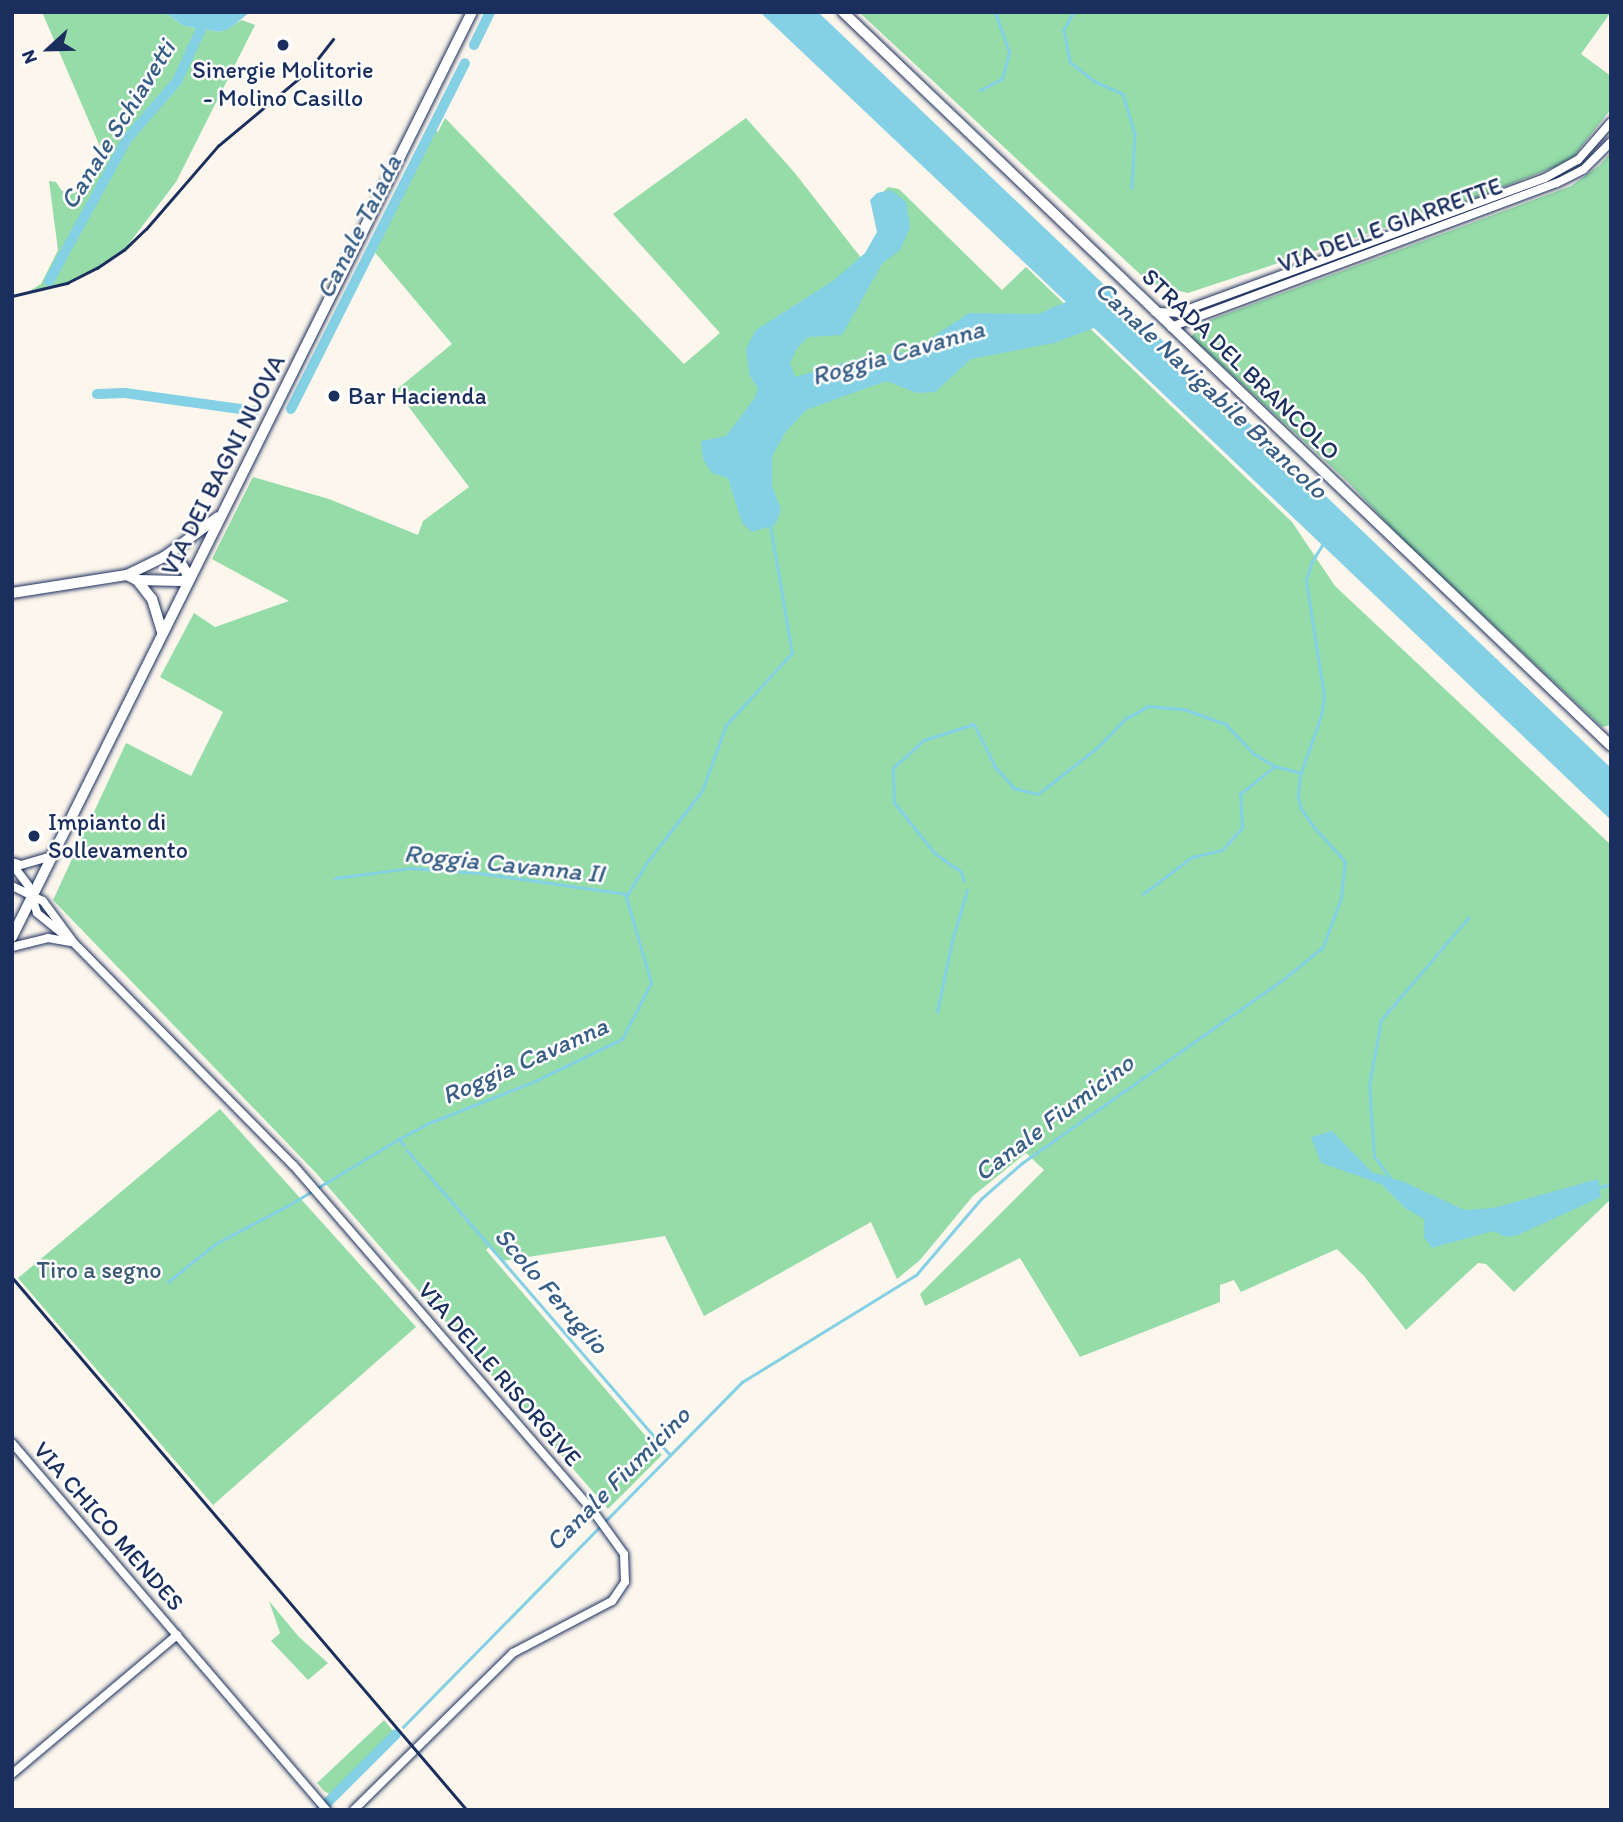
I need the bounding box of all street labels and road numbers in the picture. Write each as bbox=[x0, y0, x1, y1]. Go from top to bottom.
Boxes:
street label: VIA DELLE GIARRETTE bbox=[1272, 170, 1508, 280]
street label: STRADA DEL BRANCOLO bbox=[1136, 262, 1346, 466]
street label: VIA DEI BAGNI NUOVA bbox=[156, 352, 290, 578]
street label: VIA DELLE RISORGIVE bbox=[411, 1275, 589, 1473]
street label: VIA CHICO MENDES bbox=[28, 1436, 190, 1616]

